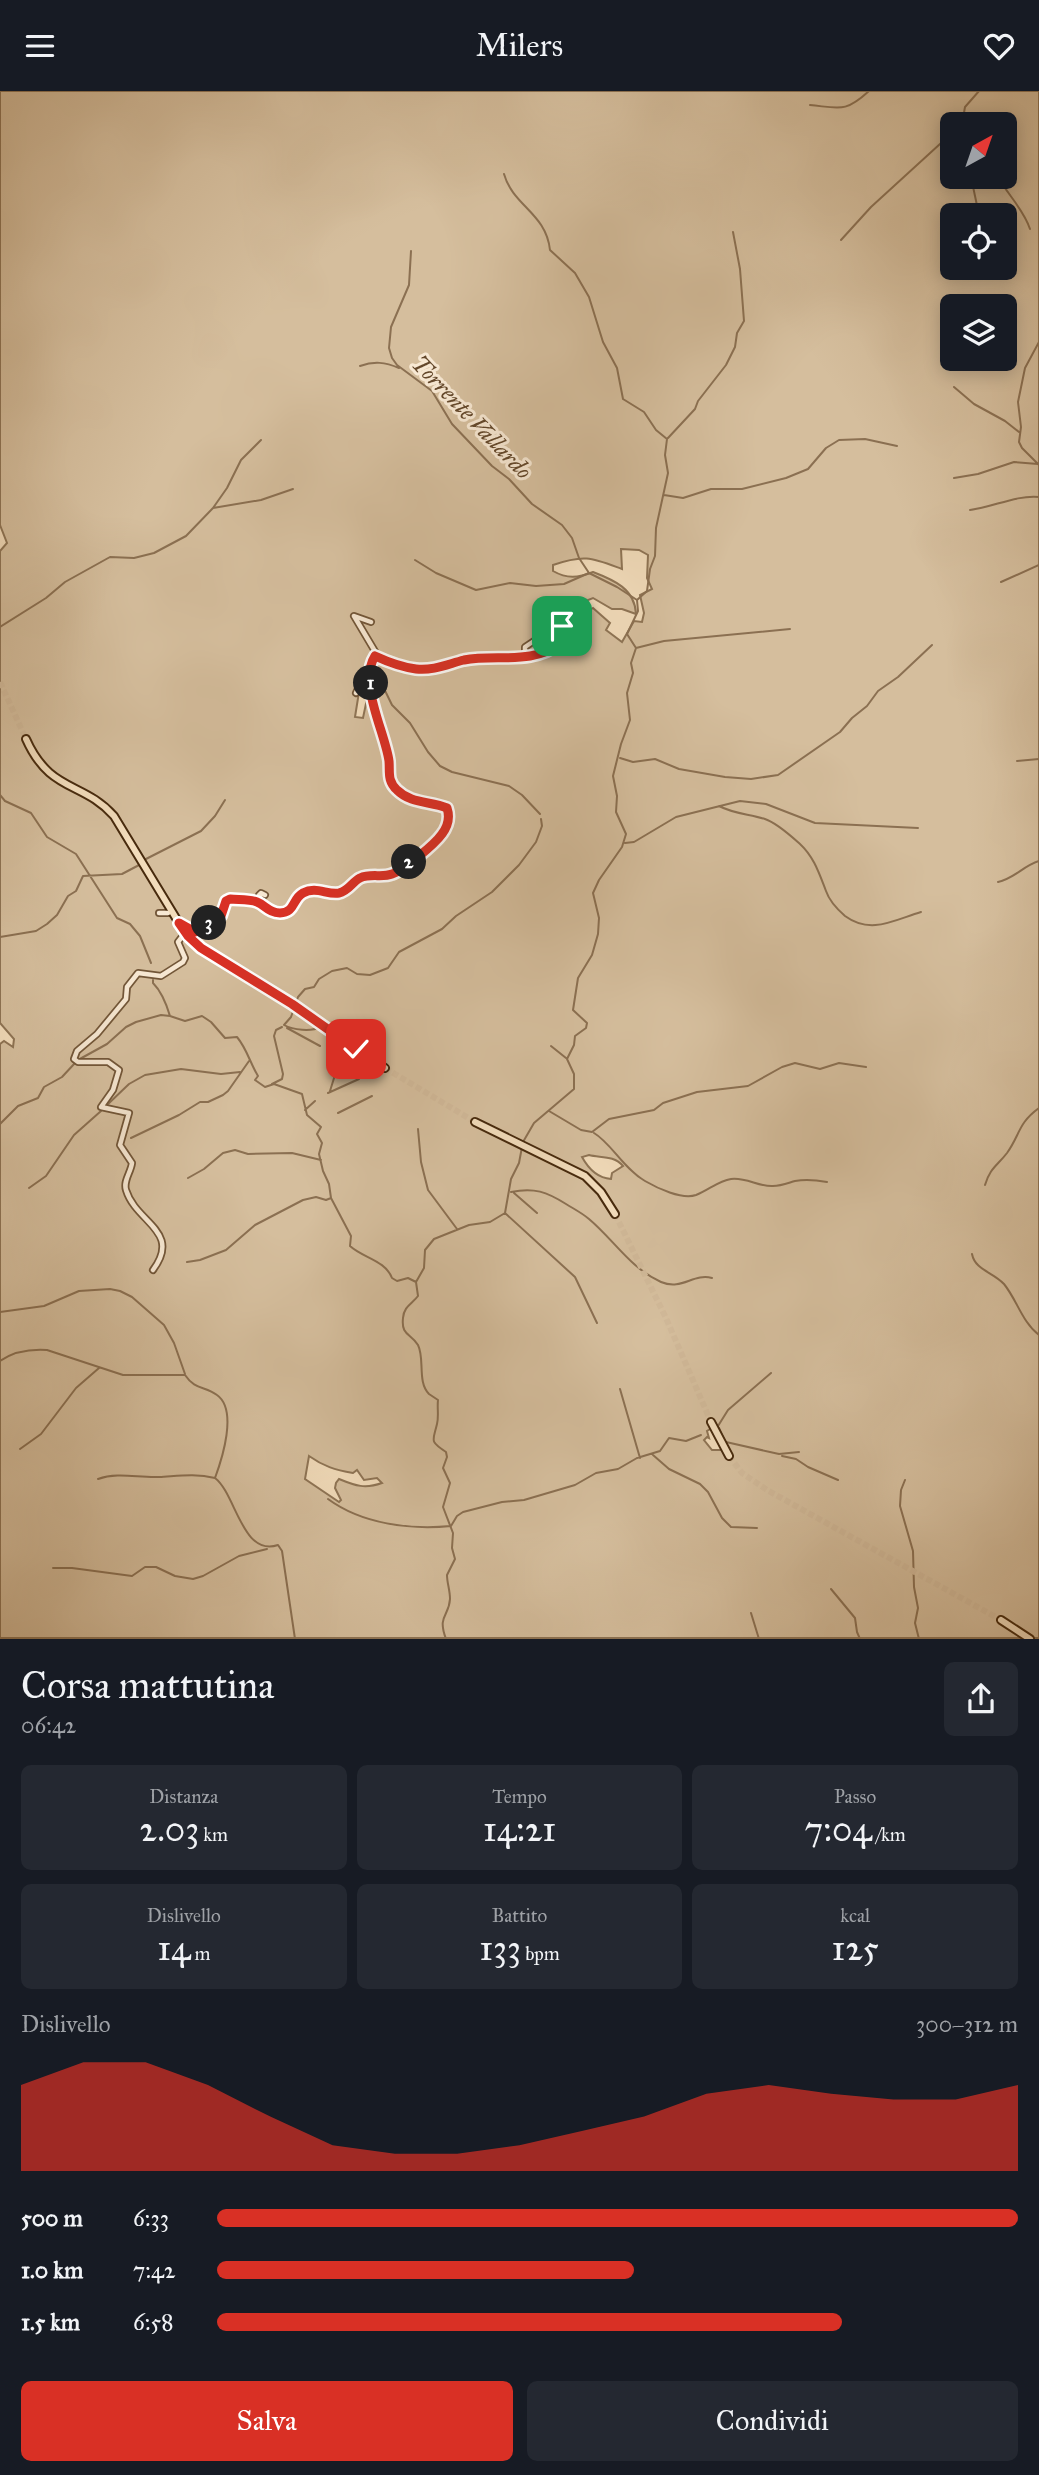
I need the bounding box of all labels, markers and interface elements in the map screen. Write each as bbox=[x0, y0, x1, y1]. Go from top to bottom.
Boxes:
text: Milers bbox=[476, 26, 563, 65]
icon: menu bbox=[21, 27, 59, 65]
icon: heart bbox=[980, 27, 1018, 65]
north arrow bbox=[940, 112, 1017, 189]
map controls bbox=[940, 112, 1017, 371]
button: locate bbox=[940, 203, 1017, 280]
button: layers bbox=[940, 294, 1017, 371]
water label: Torrente Vallardo bbox=[406, 349, 538, 485]
pin bbox=[532, 596, 592, 656]
icon: arrive bbox=[543, 607, 581, 645]
pin: 1 bbox=[354, 665, 388, 701]
text: 1 bbox=[367, 671, 374, 694]
pin: 2 bbox=[392, 845, 426, 879]
text: 2 bbox=[404, 850, 413, 873]
pin: 3 bbox=[192, 905, 227, 941]
text: 3 bbox=[205, 911, 212, 934]
pin bbox=[326, 1019, 386, 1079]
icon: check bbox=[337, 1030, 375, 1068]
text: Corsa mattutina bbox=[21, 1662, 274, 1708]
button: share bbox=[944, 1662, 1018, 1736]
text: 06:42 bbox=[21, 1711, 76, 1739]
text: Distanza bbox=[149, 1785, 218, 1808]
text: Tempo bbox=[492, 1785, 547, 1808]
text: Passo bbox=[834, 1785, 876, 1808]
text: 2.03 bbox=[140, 1808, 199, 1851]
text: 14:21 bbox=[483, 1808, 556, 1851]
text: 7:04 bbox=[804, 1808, 872, 1851]
text: km bbox=[199, 1823, 228, 1846]
text: /km bbox=[872, 1823, 906, 1846]
text: Dislivello bbox=[147, 1904, 221, 1927]
text: Battito bbox=[492, 1904, 547, 1927]
text: kcal bbox=[840, 1904, 870, 1927]
text: 14 bbox=[157, 1927, 190, 1970]
text: 133 bbox=[479, 1927, 521, 1970]
text: 125 bbox=[832, 1927, 879, 1970]
text: m bbox=[190, 1942, 211, 1965]
text: bpm bbox=[521, 1942, 560, 1965]
text: Dislivello bbox=[21, 2010, 111, 2038]
text: 300–312 m bbox=[916, 2010, 1018, 2038]
text: 500 m bbox=[21, 2204, 83, 2232]
text: 6:33 bbox=[133, 2204, 169, 2232]
text: 1.0 km bbox=[21, 2256, 83, 2284]
text: 7:42 bbox=[133, 2256, 175, 2284]
text: 1.5 km bbox=[21, 2308, 80, 2336]
text: 6:58 bbox=[133, 2308, 174, 2336]
button: Salva bbox=[21, 2381, 513, 2461]
button: Condividi bbox=[527, 2381, 1018, 2461]

